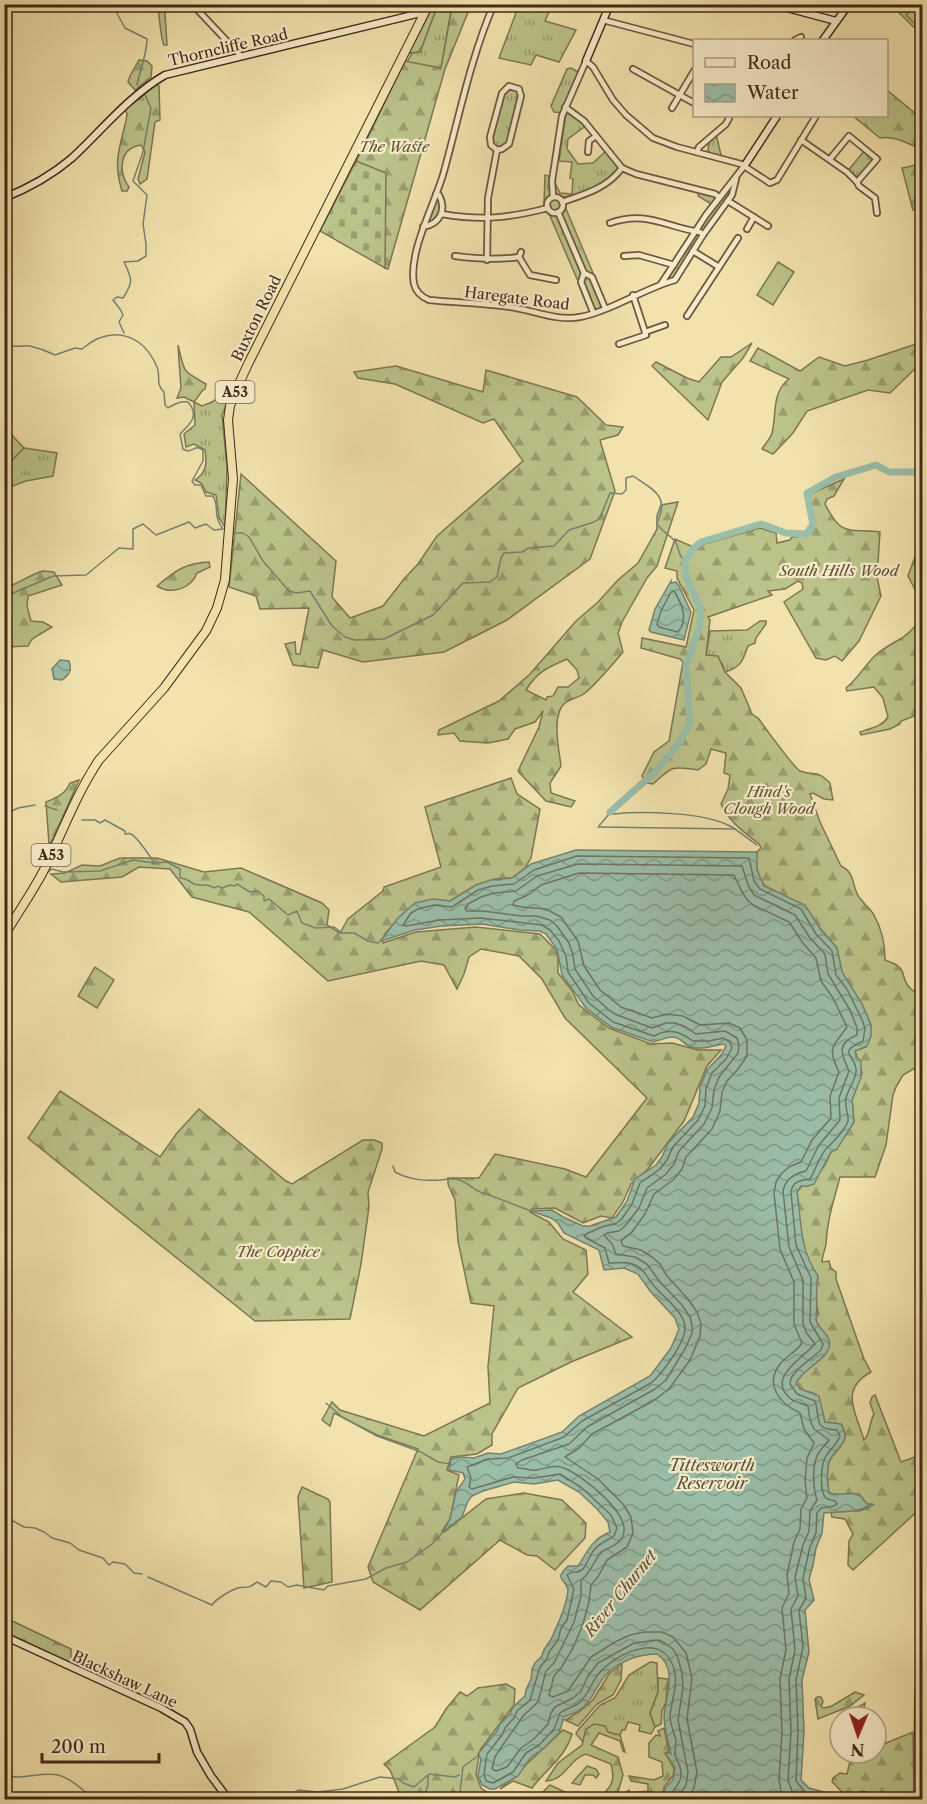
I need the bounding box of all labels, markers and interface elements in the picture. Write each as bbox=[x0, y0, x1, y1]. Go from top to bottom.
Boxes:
street label: Thorncliffe Road bbox=[166, 24, 290, 70]
legend bbox=[693, 39, 888, 117]
text: Road bbox=[747, 52, 792, 74]
text: Water bbox=[746, 82, 799, 104]
park label: The Waste bbox=[359, 137, 430, 156]
street label: Buxton Road bbox=[227, 272, 285, 364]
street label: Haregate Road bbox=[463, 282, 571, 314]
road number: A53 bbox=[216, 381, 254, 403]
park label: South Hills Wood bbox=[778, 561, 901, 580]
park label: Hind's Clough Wood bbox=[723, 782, 817, 818]
road number: A53 bbox=[32, 844, 70, 866]
park label: The Coppice bbox=[236, 1242, 321, 1261]
water label: Tittesworth Reservoir bbox=[669, 1455, 755, 1493]
water label: River Churnet bbox=[578, 1545, 662, 1642]
street label: Blackshaw Lane bbox=[69, 1646, 181, 1712]
north arrow bbox=[828, 1705, 888, 1765]
scale bar bbox=[42, 1726, 159, 1764]
text: 200 m bbox=[51, 1736, 106, 1758]
text: N bbox=[850, 1740, 865, 1760]

